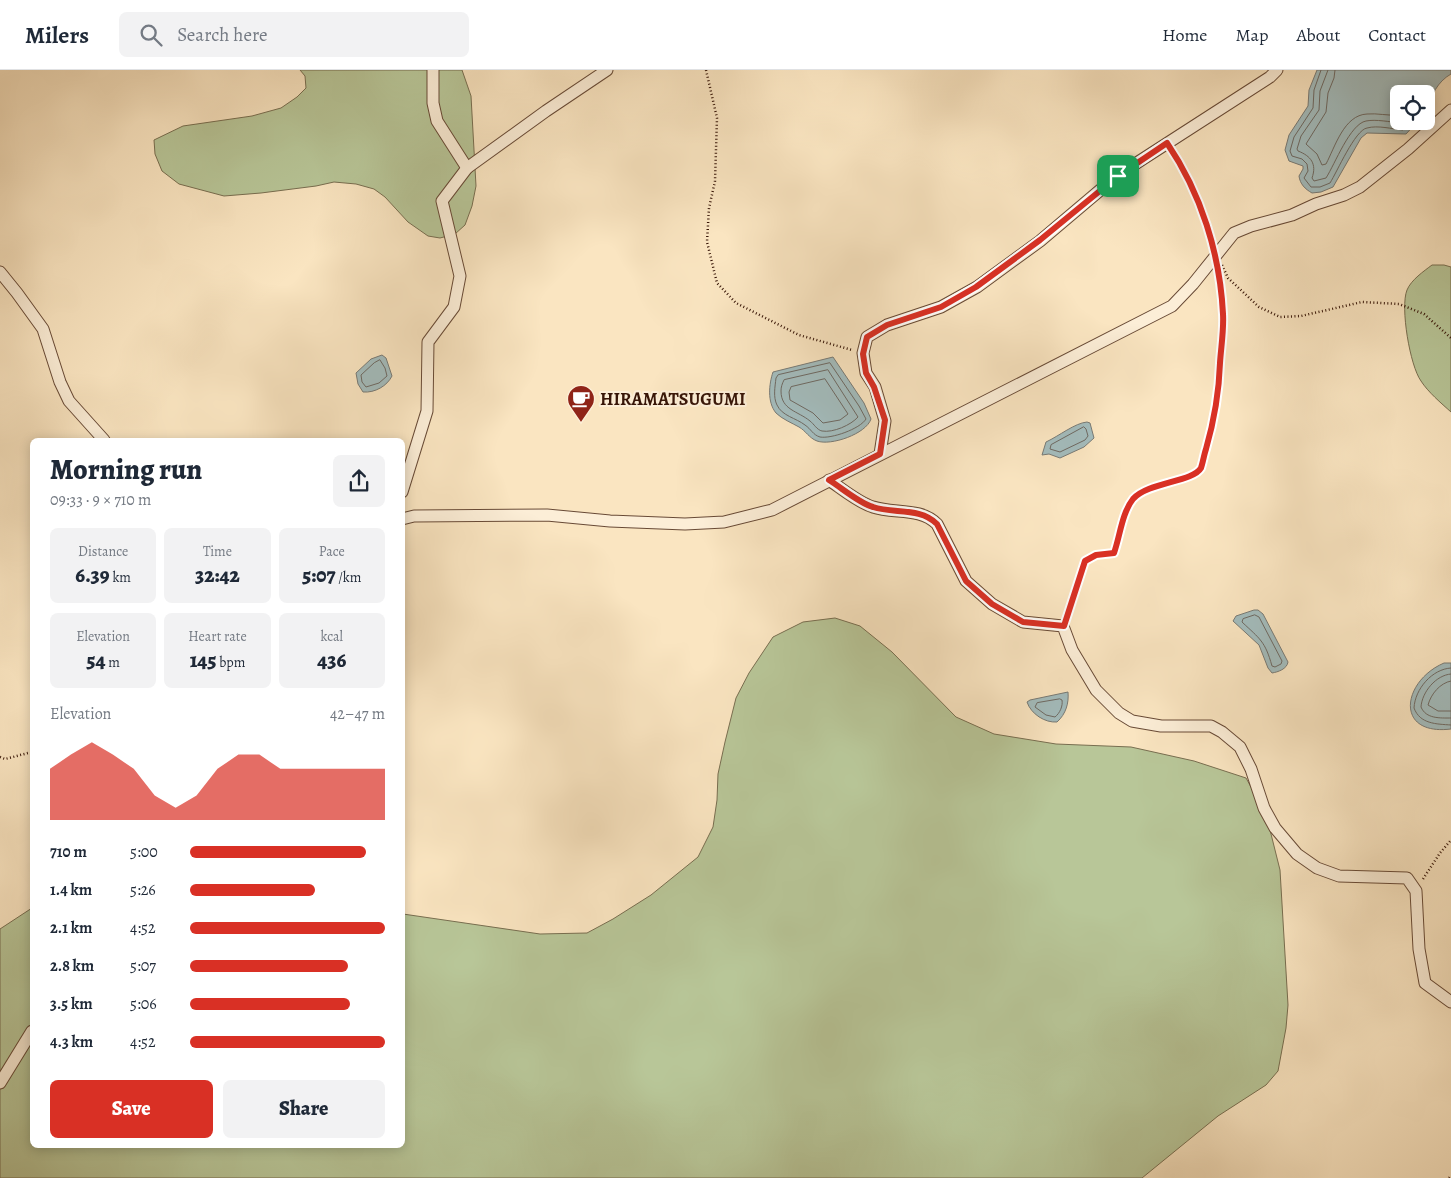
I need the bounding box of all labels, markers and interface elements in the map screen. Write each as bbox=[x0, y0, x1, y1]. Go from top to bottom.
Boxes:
search box bbox=[119, 12, 469, 57]
text: Milers bbox=[25, 19, 89, 51]
icon: search bbox=[137, 21, 165, 49]
text: Search here bbox=[177, 22, 268, 48]
text: Home bbox=[1162, 23, 1207, 47]
text: Map bbox=[1235, 23, 1268, 47]
text: About bbox=[1296, 23, 1340, 47]
text: Contact bbox=[1368, 23, 1426, 47]
map controls bbox=[1390, 85, 1435, 130]
button: locate bbox=[1390, 85, 1435, 130]
pin bbox=[1097, 155, 1139, 197]
icon: arrive bbox=[1104, 162, 1132, 190]
cafe icon: HIRAMATSUGUMI bbox=[566, 384, 596, 423]
place label: HIRAMATSUGUMI bbox=[600, 387, 746, 411]
text: Morning run bbox=[50, 451, 202, 489]
button: share bbox=[333, 455, 385, 507]
text: 09:33 · 9 × 710 m bbox=[50, 489, 151, 511]
text: Distance bbox=[78, 542, 128, 561]
text: Time bbox=[203, 542, 232, 561]
text: Pace bbox=[319, 542, 345, 561]
text: 6.39 bbox=[75, 561, 110, 589]
text: 32:42 bbox=[195, 561, 240, 589]
text: 5:07 bbox=[302, 561, 335, 589]
text: km bbox=[110, 568, 131, 587]
text: /km bbox=[335, 568, 361, 587]
text: Elevation bbox=[76, 627, 130, 646]
text: Heart rate bbox=[188, 627, 247, 646]
text: kcal bbox=[321, 627, 343, 646]
text: 54 bbox=[86, 646, 105, 674]
text: 145 bbox=[190, 646, 216, 674]
text: 436 bbox=[317, 646, 346, 674]
text: m bbox=[105, 653, 120, 672]
text: bpm bbox=[216, 653, 245, 672]
text: Elevation bbox=[50, 703, 111, 725]
text: 42–47 m bbox=[330, 703, 385, 725]
text: 710 m bbox=[50, 841, 87, 863]
text: 5:00 bbox=[130, 841, 158, 863]
text: 1.4 km bbox=[50, 879, 92, 901]
text: 5:26 bbox=[130, 879, 156, 901]
text: 2.1 km bbox=[50, 917, 92, 939]
text: 4:52 bbox=[130, 917, 156, 939]
text: 2.8 km bbox=[50, 955, 94, 977]
text: 5:07 bbox=[130, 955, 156, 977]
text: 3.5 km bbox=[50, 993, 93, 1015]
text: 5:06 bbox=[130, 993, 157, 1015]
text: 4.3 km bbox=[50, 1031, 93, 1053]
text: 4:52 bbox=[130, 1031, 156, 1053]
button: Save bbox=[50, 1080, 213, 1138]
button: Share bbox=[223, 1080, 385, 1138]

